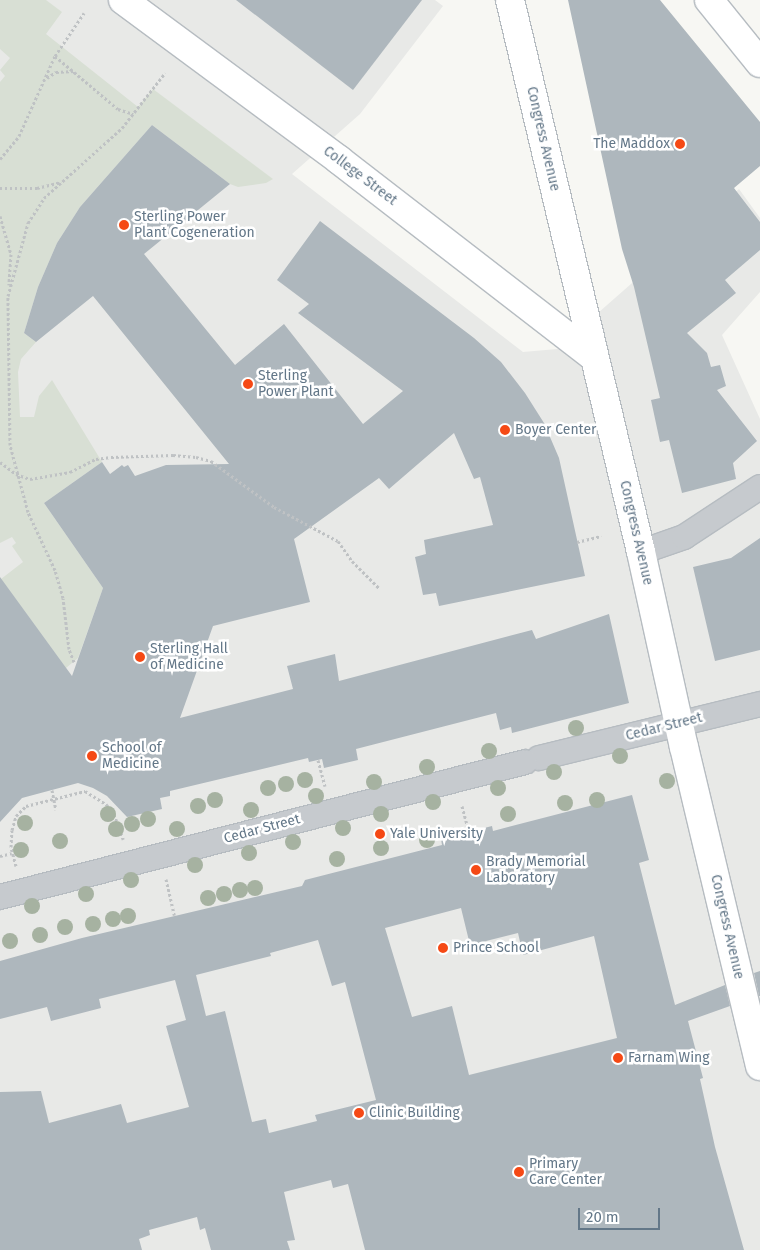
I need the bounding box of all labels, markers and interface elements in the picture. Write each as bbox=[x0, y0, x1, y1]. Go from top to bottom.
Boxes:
street label: Congress Avenue bbox=[523, 85, 563, 193]
place label: The Maddox bbox=[593, 136, 670, 152]
marker: The Maddox bbox=[674, 138, 686, 150]
street label: College Street bbox=[320, 143, 400, 209]
place label: Sterling Power Plant Cogeneration bbox=[134, 209, 255, 242]
marker: Sterling Power Plant Cogeneration bbox=[118, 219, 130, 231]
place label: Sterling Power Plant bbox=[258, 368, 334, 401]
marker: Sterling Power Plant bbox=[242, 378, 254, 390]
place label: Boyer Center bbox=[515, 422, 596, 438]
marker: Boyer Center bbox=[499, 424, 511, 436]
street label: Congress Avenue bbox=[616, 479, 656, 587]
place label: Sterling Hall of Medicine bbox=[150, 641, 228, 674]
marker: Sterling Hall of Medicine bbox=[134, 651, 146, 663]
street label: Cedar Street bbox=[624, 709, 704, 745]
place label: School of Medicine bbox=[102, 740, 162, 772]
marker: School of Medicine bbox=[86, 750, 98, 762]
street label: Cedar Street bbox=[222, 811, 302, 847]
place label: Yale University bbox=[390, 826, 483, 842]
marker: Yale University bbox=[374, 828, 386, 840]
place label: Brady Memorial Laboratory bbox=[486, 854, 586, 886]
marker: Brady Memorial Laboratory bbox=[470, 864, 482, 876]
street label: Congress Avenue bbox=[707, 873, 747, 981]
place label: Prince School bbox=[453, 940, 539, 956]
marker: Prince School bbox=[437, 942, 449, 954]
place label: Farnam Wing bbox=[628, 1050, 710, 1066]
marker: Farnam Wing bbox=[612, 1052, 624, 1064]
place label: Clinic Building bbox=[369, 1105, 460, 1121]
marker: Clinic Building bbox=[353, 1107, 365, 1119]
place label: Primary Care Center bbox=[529, 1156, 602, 1188]
marker: Primary Care Center bbox=[513, 1166, 525, 1178]
scale bar bbox=[580, 1198, 662, 1230]
text: 20 m bbox=[586, 1208, 619, 1226]

